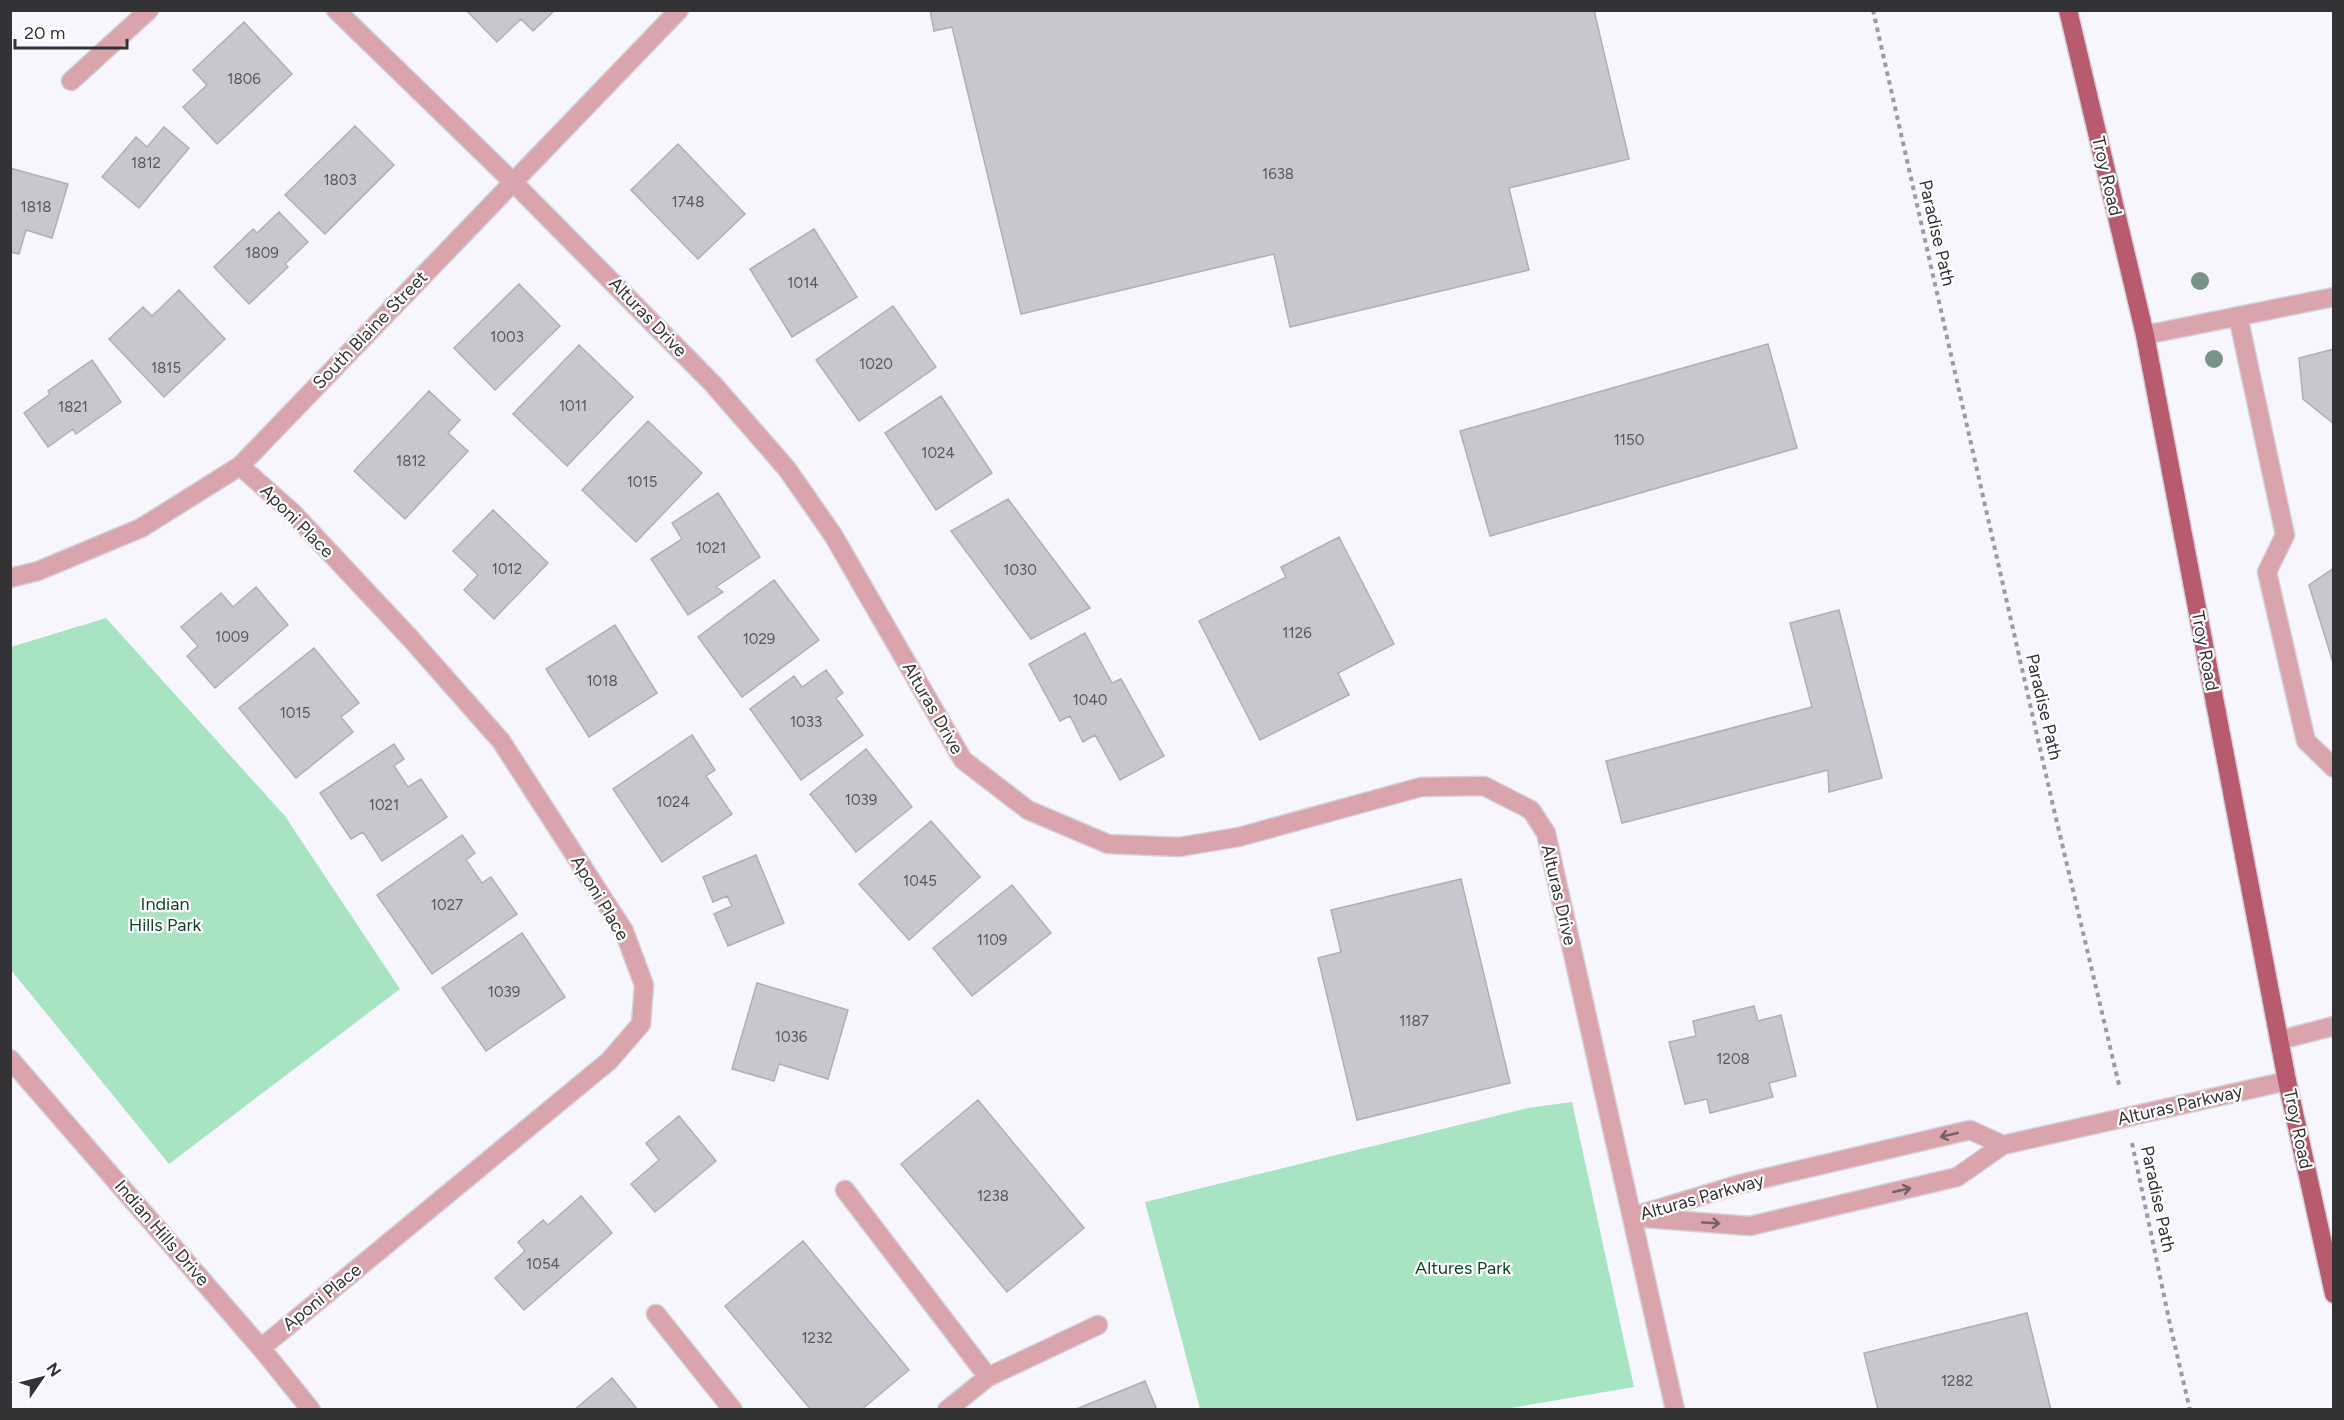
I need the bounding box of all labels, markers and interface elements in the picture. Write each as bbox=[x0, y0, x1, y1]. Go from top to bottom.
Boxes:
scale bar bbox=[15, 12, 128, 50]
text: 20 m bbox=[24, 22, 65, 44]
house number: 1806 bbox=[227, 70, 261, 88]
street label: Troy Road bbox=[2087, 134, 2127, 218]
house number: 1812 bbox=[131, 154, 161, 172]
house number: 1638 bbox=[1262, 165, 1294, 183]
house number: 1803 bbox=[323, 171, 357, 189]
street label: Paradise Path bbox=[1914, 178, 1960, 288]
house number: 1748 bbox=[672, 193, 704, 211]
house number: 1818 bbox=[21, 198, 51, 216]
house number: 1809 bbox=[245, 244, 279, 262]
street label: South Blaine Street bbox=[308, 266, 432, 394]
street label: Alturas Drive bbox=[604, 272, 692, 362]
house number: 1014 bbox=[787, 274, 819, 292]
house number: 1003 bbox=[490, 328, 524, 346]
house number: 1020 bbox=[859, 355, 893, 373]
house number: 1815 bbox=[151, 359, 181, 377]
house number: 1011 bbox=[559, 397, 587, 415]
house number: 1821 bbox=[58, 398, 88, 416]
house number: 1150 bbox=[1614, 431, 1644, 449]
house number: 1024 bbox=[921, 444, 955, 462]
house number: 1812 bbox=[396, 452, 426, 470]
house number: 1015 bbox=[627, 473, 657, 491]
street label: Aponi Place bbox=[256, 480, 339, 563]
house number: 1021 bbox=[696, 539, 726, 557]
house number: 1012 bbox=[492, 560, 522, 578]
house number: 1030 bbox=[1003, 561, 1037, 579]
street label: Troy Road bbox=[2186, 609, 2224, 693]
house number: 1126 bbox=[1282, 624, 1312, 642]
house number: 1009 bbox=[215, 628, 249, 646]
house number: 1029 bbox=[743, 630, 775, 648]
street label: Paradise Path bbox=[2021, 652, 2067, 762]
street label: Alturas Drive bbox=[898, 658, 968, 758]
house number: 1018 bbox=[586, 672, 618, 690]
house number: 1040 bbox=[1073, 691, 1107, 709]
house number: 1015 bbox=[280, 704, 310, 722]
house number: 1033 bbox=[790, 713, 822, 731]
house number: 1039 bbox=[845, 791, 877, 809]
house number: 1024 bbox=[656, 793, 690, 811]
house number: 1021 bbox=[369, 796, 399, 814]
street label: Alturas Drive bbox=[1537, 842, 1581, 948]
street label: Aponi Place bbox=[566, 852, 634, 945]
house number: 1045 bbox=[903, 872, 937, 890]
park label: Indian Hills Park bbox=[129, 893, 202, 936]
house number: 1027 bbox=[431, 896, 463, 914]
house number: 1109 bbox=[977, 931, 1007, 949]
house number: 1039 bbox=[488, 983, 520, 1001]
house number: 1187 bbox=[1399, 1012, 1429, 1030]
house number: 1036 bbox=[775, 1028, 808, 1046]
house number: 1208 bbox=[1716, 1050, 1750, 1068]
street label: Alturas Parkway bbox=[2115, 1080, 2245, 1130]
street label: Troy Road bbox=[2279, 1087, 2317, 1171]
one-way arrow bbox=[1939, 1130, 1959, 1141]
street label: Paradise Path bbox=[2136, 1144, 2180, 1254]
street label: Alturas Parkway bbox=[1638, 1169, 1767, 1225]
street label: Indian Hills Drive bbox=[110, 1175, 214, 1291]
one-way arrow bbox=[1892, 1183, 1911, 1195]
house number: 1238 bbox=[977, 1187, 1009, 1205]
one-way arrow bbox=[1701, 1218, 1721, 1229]
house number: 1054 bbox=[526, 1255, 560, 1273]
park label: Altures Park bbox=[1415, 1257, 1511, 1279]
street label: Aponi Place bbox=[278, 1258, 366, 1335]
house number: 1232 bbox=[801, 1329, 833, 1347]
north arrow bbox=[12, 1348, 72, 1408]
text: N bbox=[43, 1359, 65, 1380]
house number: 1282 bbox=[1941, 1372, 1973, 1390]

